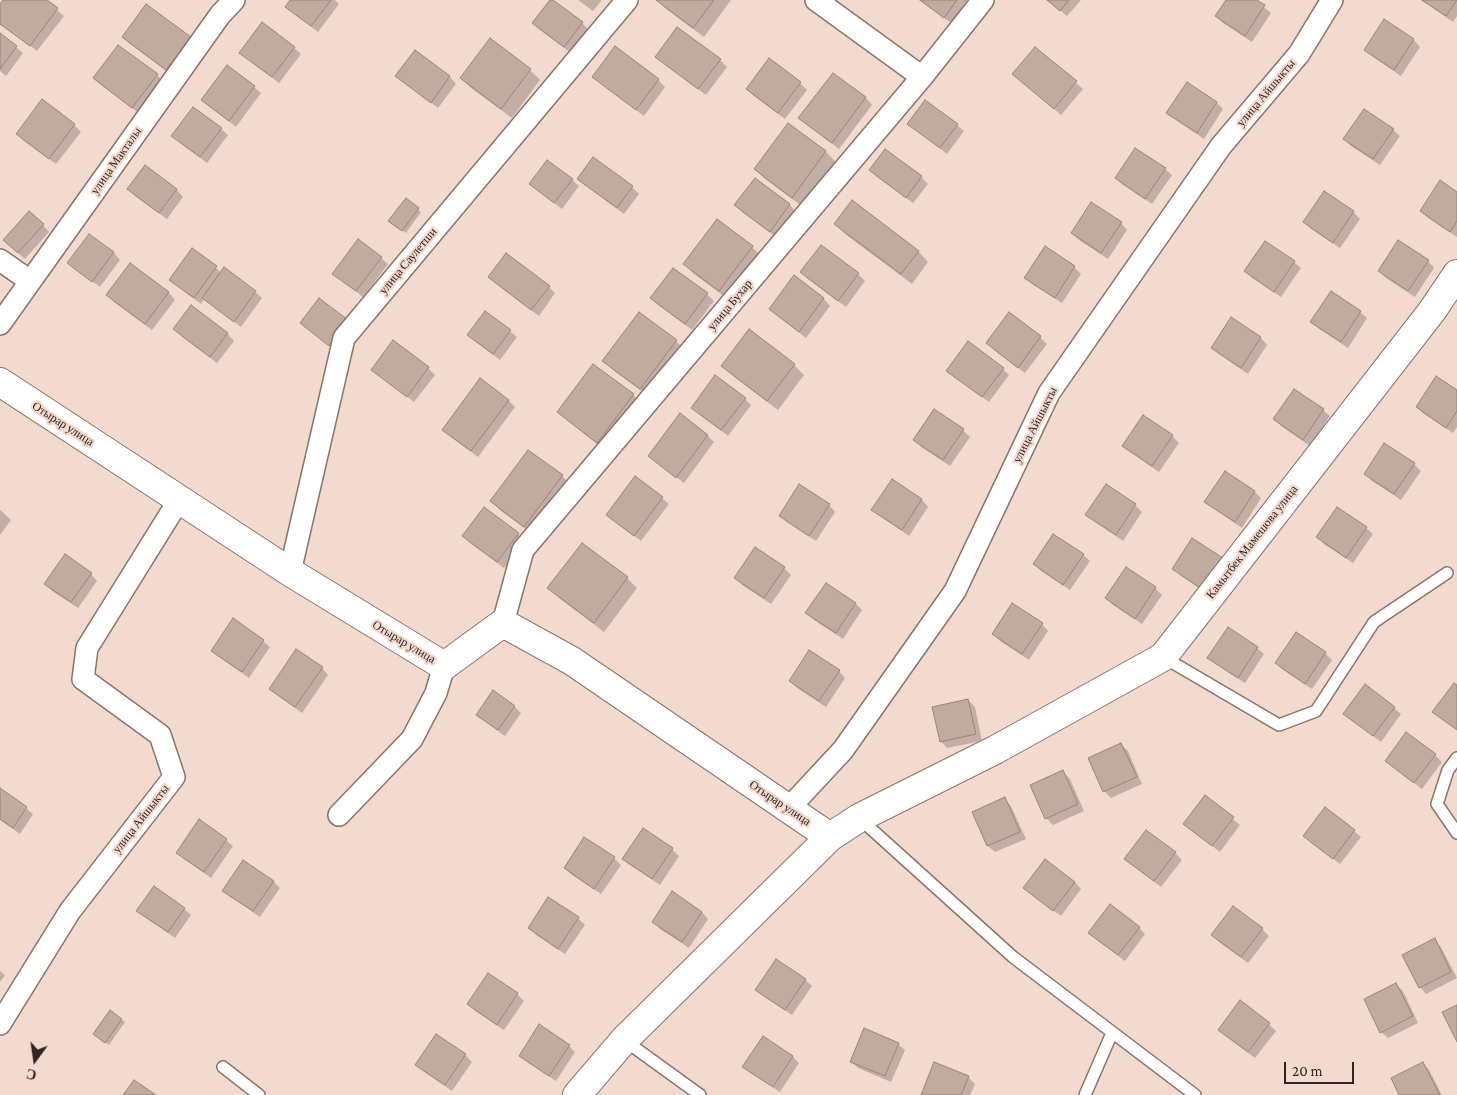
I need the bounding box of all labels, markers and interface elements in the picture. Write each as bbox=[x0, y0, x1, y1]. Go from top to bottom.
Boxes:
street label: улица Айшыкты bbox=[1234, 56, 1298, 130]
street label: улица Макталы bbox=[88, 125, 144, 197]
street label: улица Саулетши bbox=[376, 225, 440, 297]
street label: улица Бухар bbox=[705, 277, 755, 333]
street label: улица Айшыкты bbox=[1010, 385, 1060, 465]
street label: Отырар улица bbox=[29, 399, 97, 449]
street label: Камытбек Мамешова улица bbox=[1203, 482, 1301, 602]
street label: Отырар улица bbox=[370, 617, 438, 667]
street label: Отырар улица bbox=[746, 777, 814, 829]
street label: улица Айшыкты bbox=[110, 782, 172, 856]
north arrow bbox=[10, 1035, 60, 1085]
scale bar bbox=[1287, 1052, 1357, 1084]
text: 20 m bbox=[1292, 1063, 1323, 1079]
text: С bbox=[25, 1066, 38, 1084]

